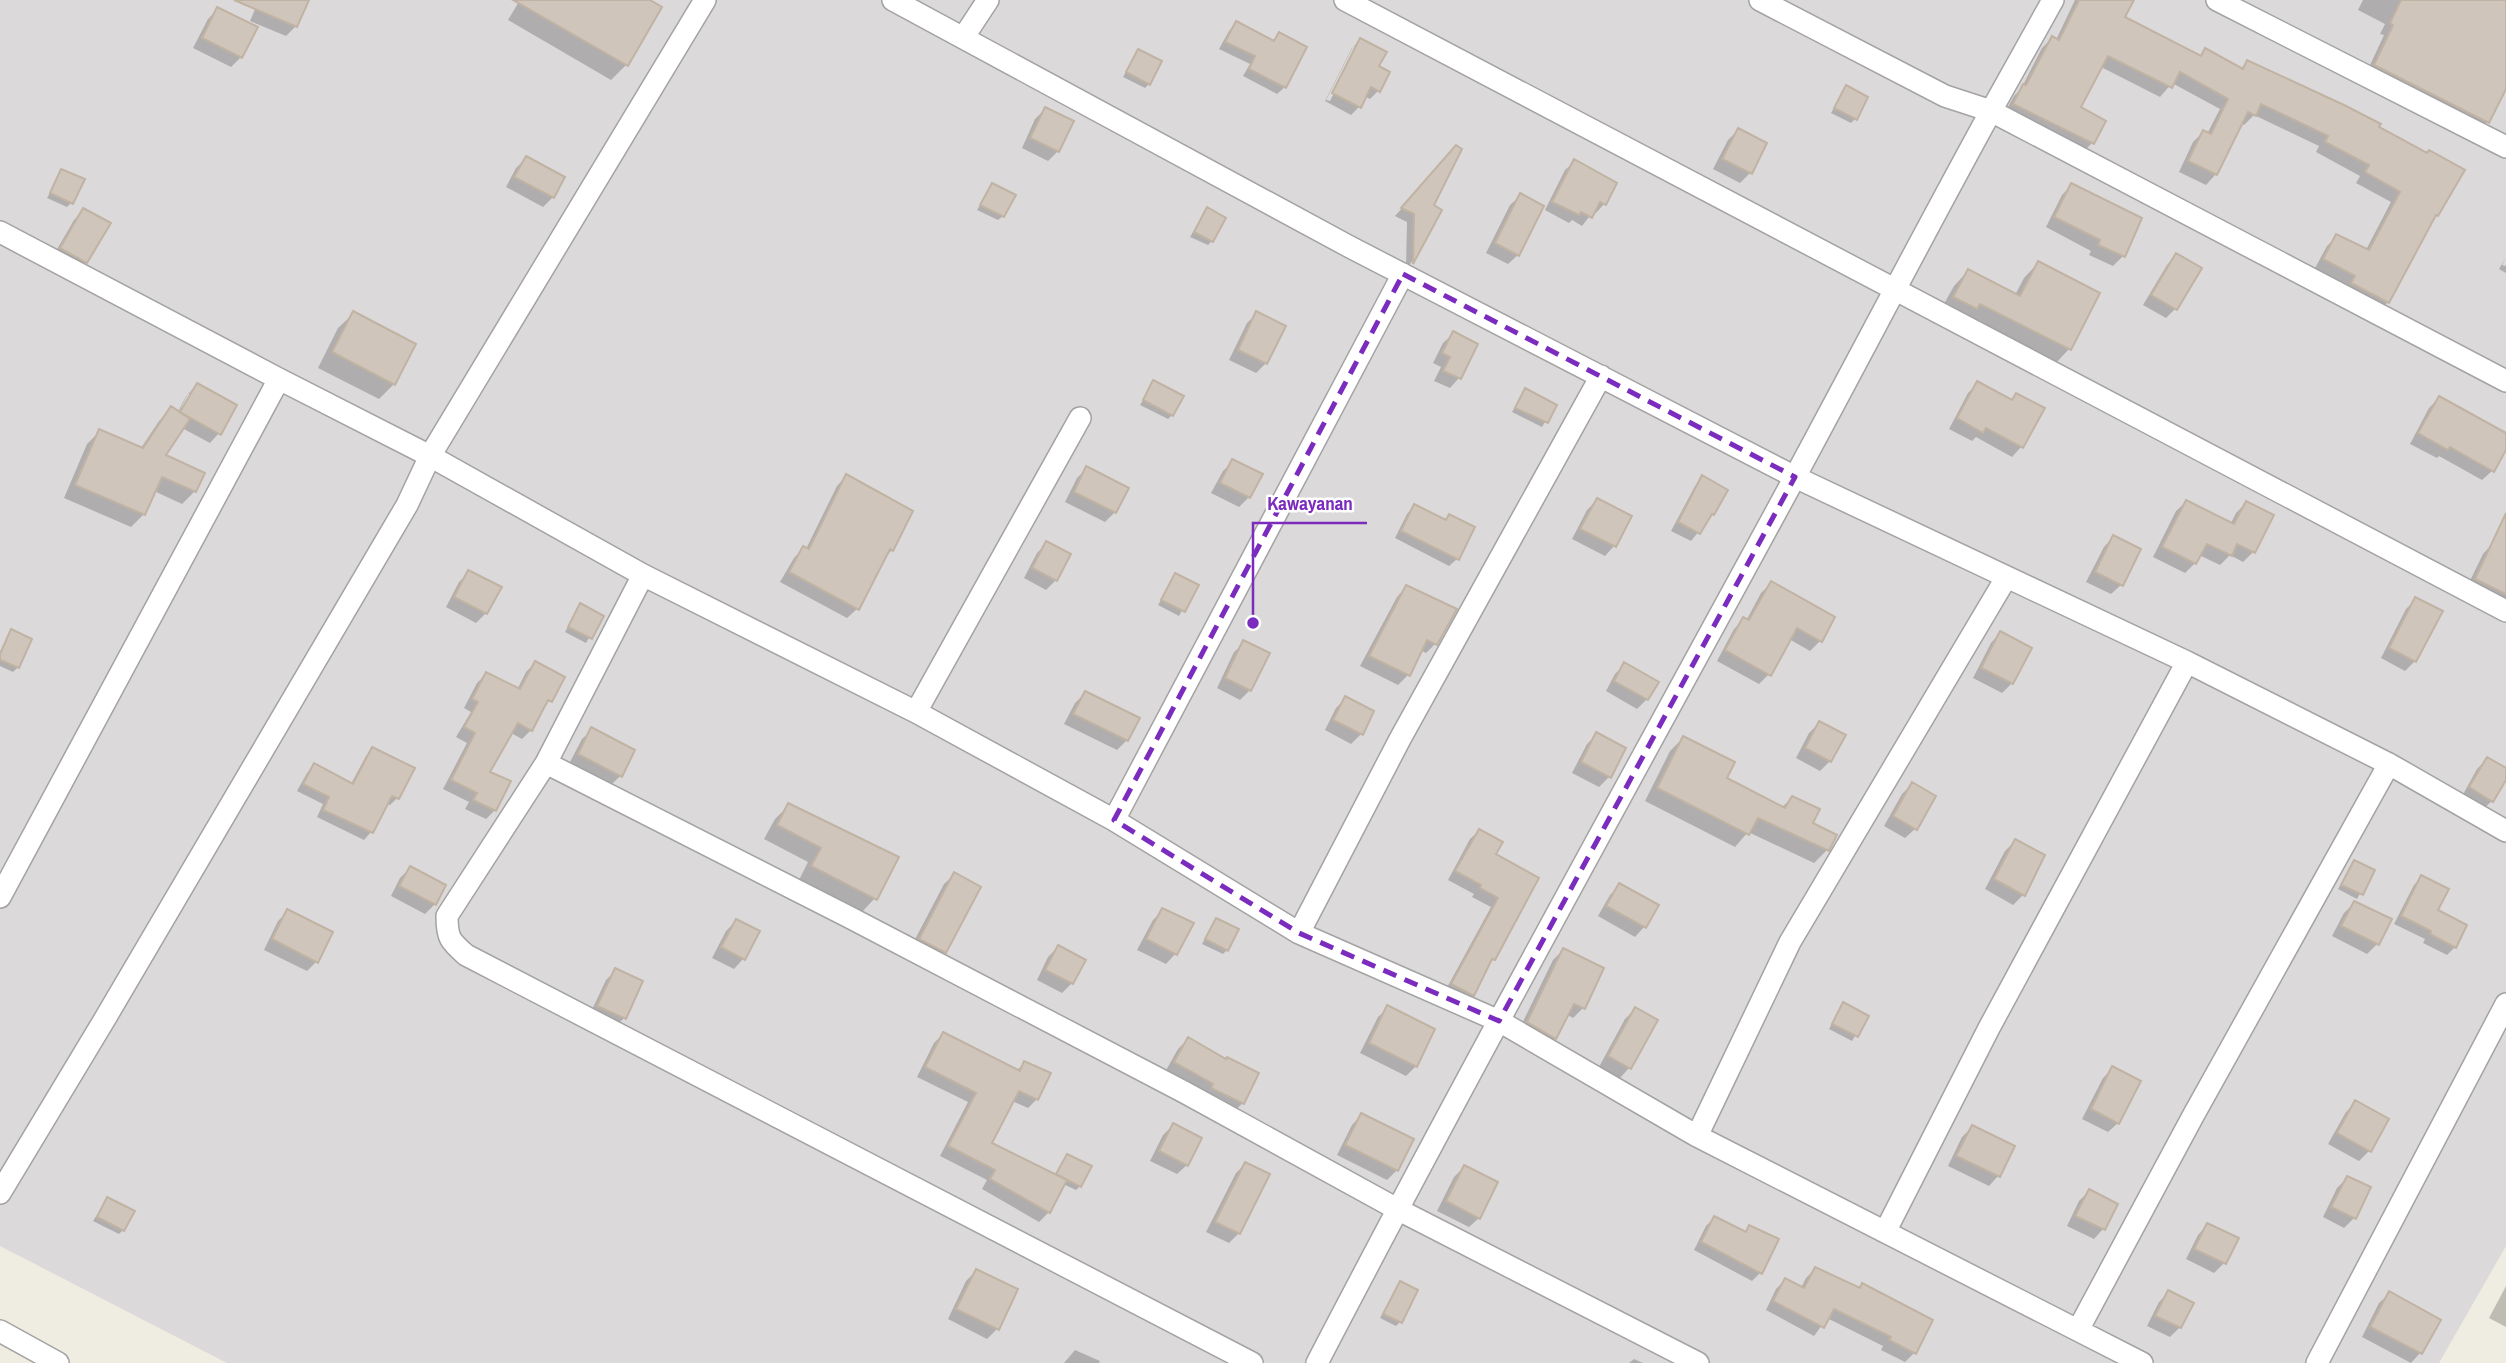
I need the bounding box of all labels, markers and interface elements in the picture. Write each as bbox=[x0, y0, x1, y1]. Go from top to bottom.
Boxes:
callout: Kawayanan bbox=[1253, 483, 1367, 523]
text: Kawayanan bbox=[1267, 490, 1353, 516]

